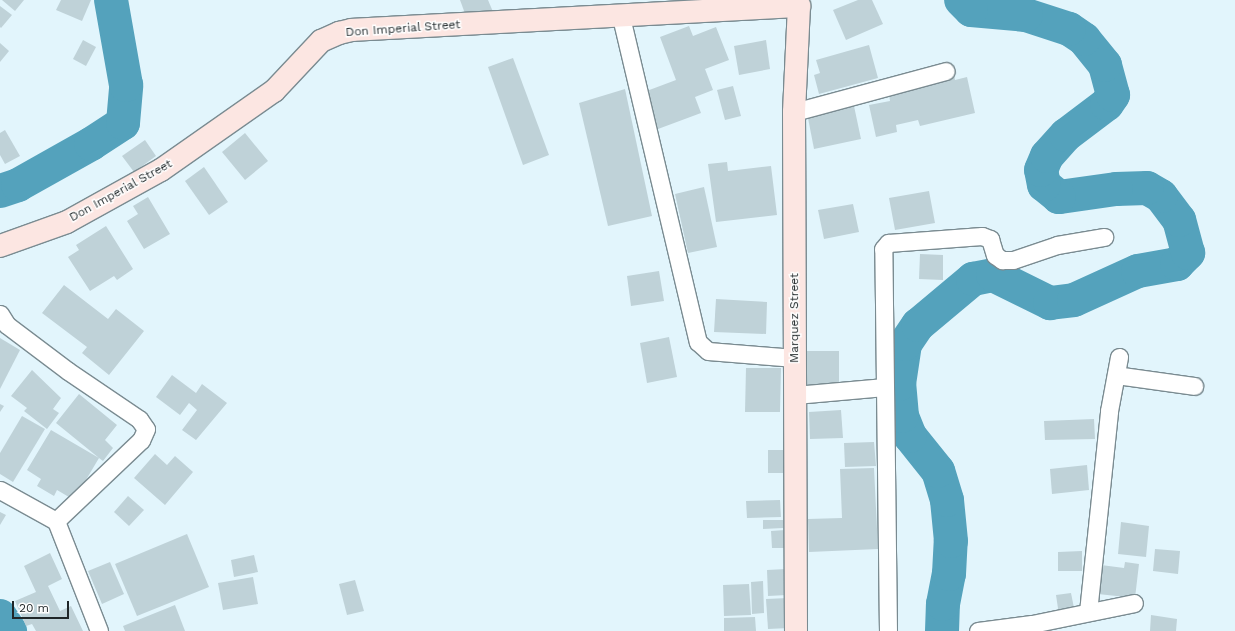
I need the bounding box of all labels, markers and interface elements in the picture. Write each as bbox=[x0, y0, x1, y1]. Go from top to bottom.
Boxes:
street label: Don Imperial Street bbox=[345, 18, 461, 40]
street label: Don Imperial Street bbox=[67, 157, 175, 225]
street label: Marquez Street bbox=[788, 273, 802, 363]
scale bar bbox=[14, 593, 71, 619]
text: 20 m bbox=[19, 601, 49, 615]

